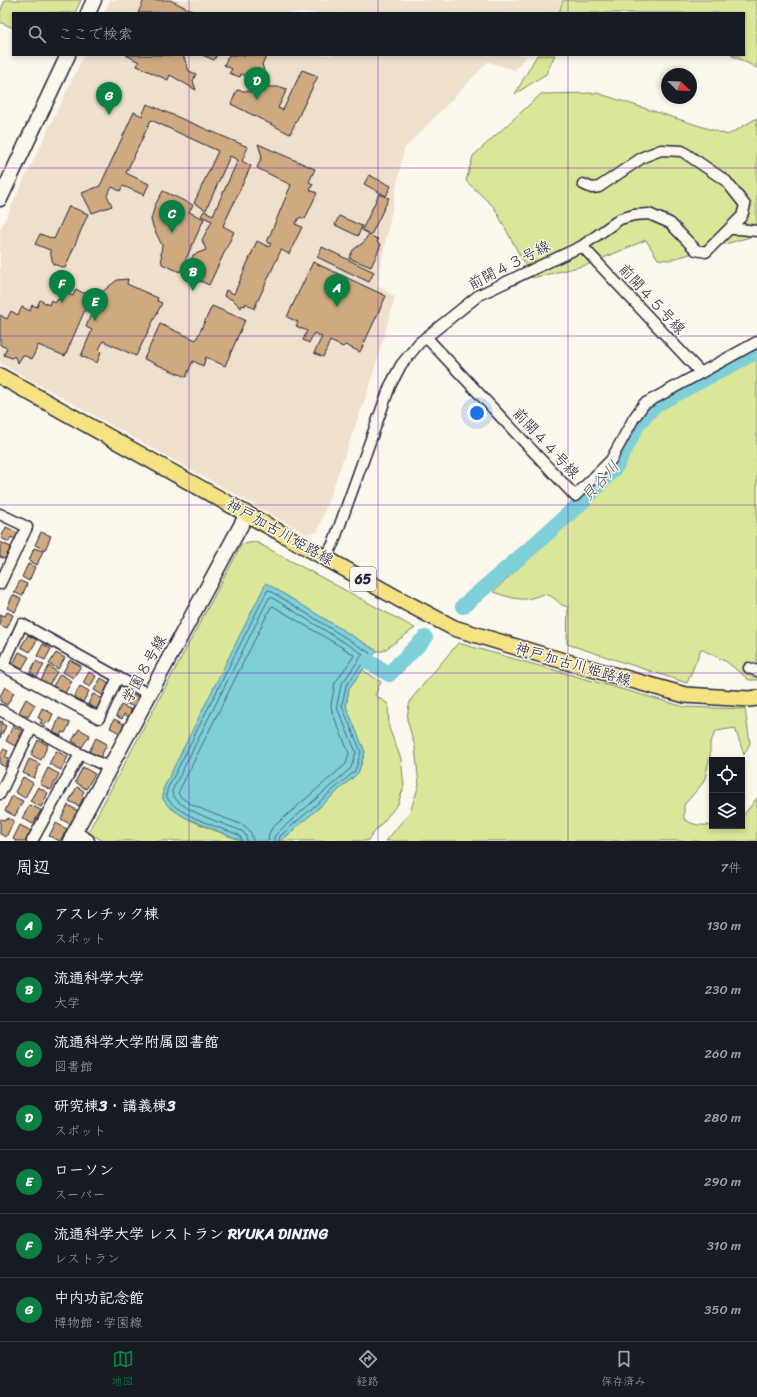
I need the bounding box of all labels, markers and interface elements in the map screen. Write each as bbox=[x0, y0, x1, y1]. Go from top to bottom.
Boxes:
search box bbox=[12, 12, 745, 56]
text: ここで検索 bbox=[58, 21, 133, 47]
icon: search bbox=[26, 23, 48, 45]
pin: D bbox=[244, 67, 270, 100]
north arrow bbox=[661, 68, 697, 104]
pin: G bbox=[96, 82, 122, 115]
pin: C bbox=[159, 200, 185, 233]
street label: 前開４３号線 bbox=[463, 233, 555, 297]
street label: 前開４５号線 bbox=[612, 257, 692, 341]
pin: B bbox=[180, 258, 206, 291]
pin: F bbox=[49, 270, 75, 303]
pin: A bbox=[324, 274, 350, 307]
pin: E bbox=[82, 288, 108, 321]
street label: 前開４４号線 bbox=[506, 401, 586, 485]
your location bbox=[467, 403, 487, 423]
water label: 貝谷川 bbox=[573, 453, 627, 509]
street label: 神戸加古川姫路線 bbox=[221, 492, 339, 572]
road number: 65 bbox=[350, 567, 376, 591]
street label: 学園８号線 bbox=[114, 630, 174, 708]
street label: 神戸加古川姫路線 bbox=[512, 635, 634, 693]
map controls bbox=[709, 757, 745, 829]
button: locate bbox=[709, 757, 745, 793]
button: layers bbox=[709, 793, 745, 829]
text: 周辺 bbox=[16, 852, 50, 882]
text: 7件 bbox=[721, 856, 741, 879]
text: アスレチック棟 bbox=[54, 901, 159, 927]
text: A bbox=[25, 914, 33, 937]
text: 130 m bbox=[707, 914, 741, 937]
text: スポット bbox=[54, 927, 106, 950]
text: 流通科学大学 bbox=[54, 965, 144, 991]
text: B bbox=[25, 978, 33, 1001]
text: 230 m bbox=[705, 978, 741, 1001]
text: 大学 bbox=[54, 991, 80, 1014]
text: 流通科学大学附属図書館 bbox=[54, 1029, 219, 1055]
text: C bbox=[25, 1042, 33, 1065]
text: 260 m bbox=[705, 1042, 741, 1065]
text: 図書館 bbox=[54, 1055, 93, 1078]
text: 研究棟3・講義棟3 bbox=[54, 1093, 175, 1119]
text: D bbox=[25, 1106, 33, 1129]
text: 280 m bbox=[704, 1106, 741, 1129]
text: スポット bbox=[54, 1119, 106, 1142]
text: ローソン bbox=[54, 1157, 114, 1183]
text: E bbox=[25, 1170, 33, 1193]
text: 290 m bbox=[704, 1170, 741, 1193]
text: スーパー bbox=[54, 1183, 105, 1206]
text: 流通科学大学 レストラン RYUKA DINING bbox=[54, 1221, 328, 1247]
text: F bbox=[25, 1234, 33, 1257]
text: 310 m bbox=[707, 1234, 741, 1257]
text: レストラン bbox=[54, 1247, 120, 1270]
text: 中内功記念館 bbox=[54, 1285, 144, 1311]
text: G bbox=[25, 1298, 33, 1321]
text: 350 m bbox=[704, 1298, 741, 1321]
text: 博物館 · 学園線 bbox=[54, 1311, 142, 1334]
tab: 地図 bbox=[112, 1348, 134, 1391]
tab: 経路 bbox=[357, 1348, 379, 1391]
tab: 保存済み bbox=[602, 1348, 646, 1391]

